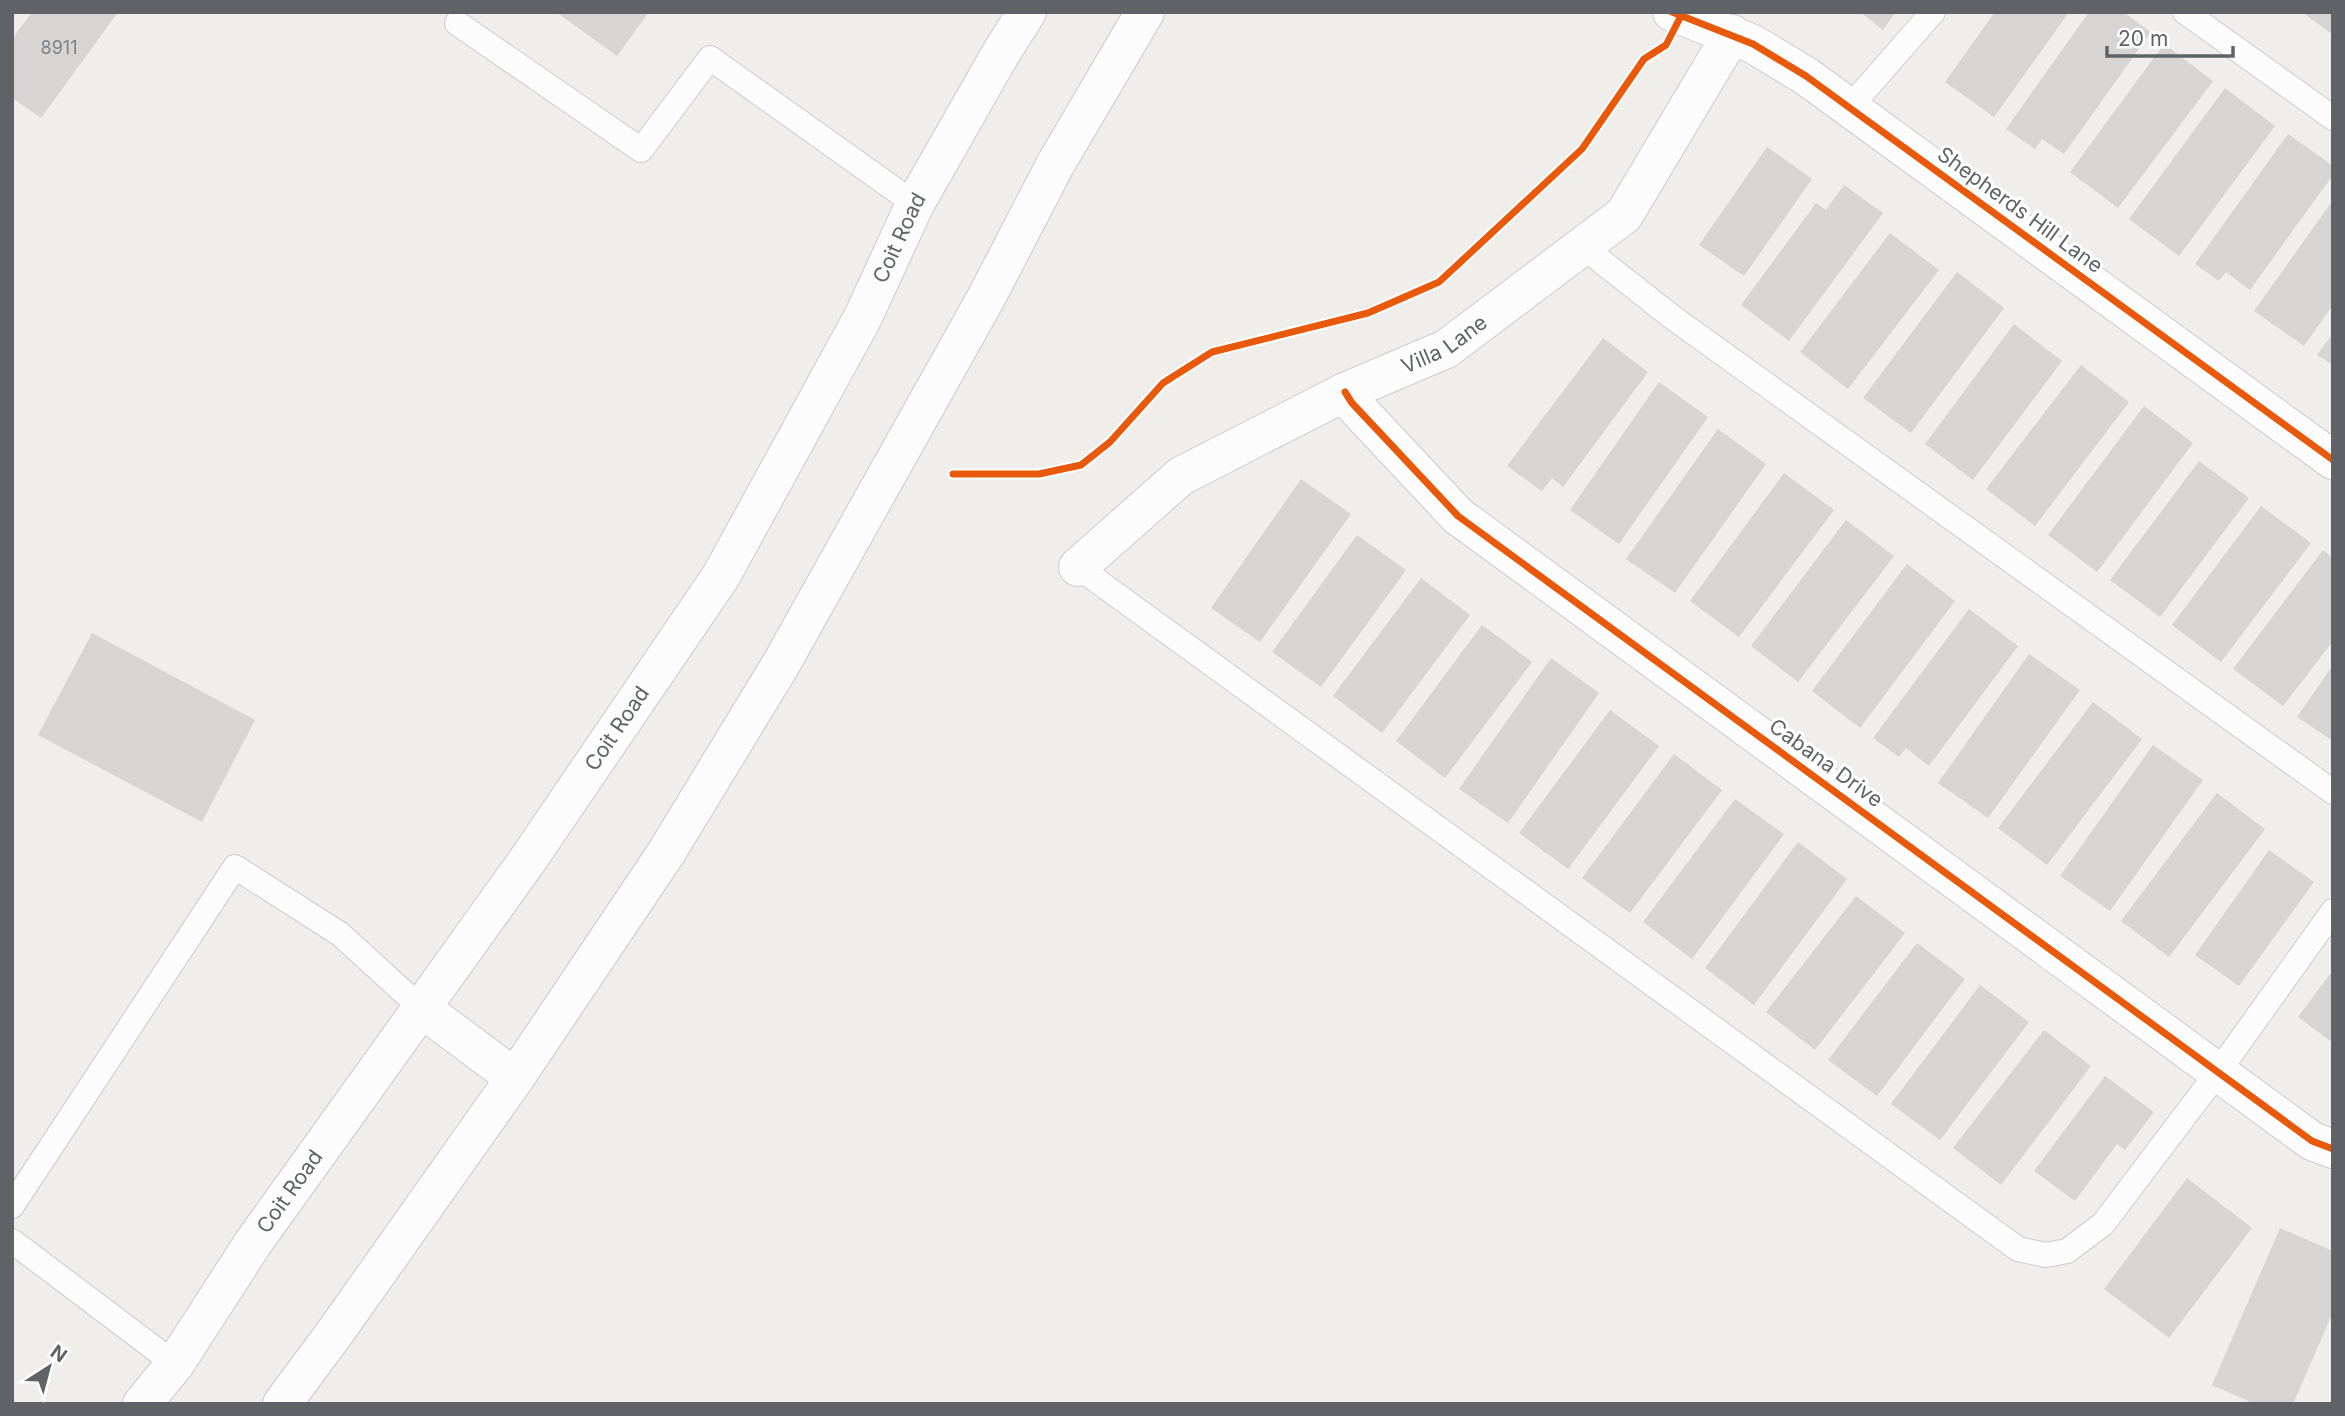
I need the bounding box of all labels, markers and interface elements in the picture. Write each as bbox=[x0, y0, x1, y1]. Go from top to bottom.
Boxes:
scale bar bbox=[2107, 14, 2233, 58]
text: 20 m bbox=[2118, 26, 2168, 51]
house number: 8911 bbox=[41, 37, 77, 58]
street label: Shepherds Hill Lane bbox=[1933, 141, 2108, 278]
street label: Coit Road bbox=[867, 188, 931, 287]
street label: Villa Lane bbox=[1397, 309, 1492, 379]
street label: Coit Road bbox=[579, 681, 654, 775]
street label: Cabana Drive bbox=[1765, 713, 1888, 812]
street label: Coit Road bbox=[251, 1145, 328, 1238]
north arrow bbox=[14, 1332, 84, 1402]
text: N bbox=[46, 1340, 71, 1367]

